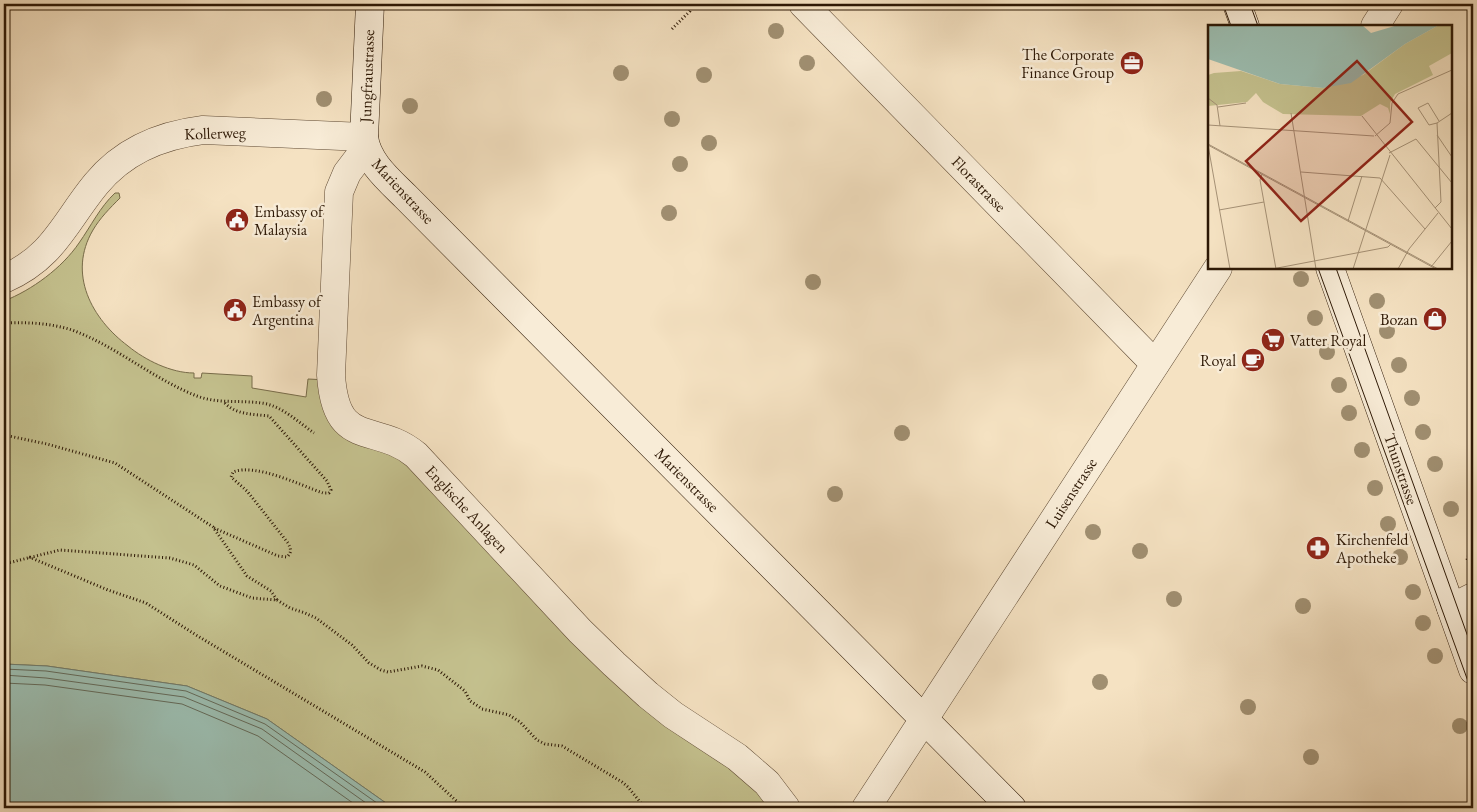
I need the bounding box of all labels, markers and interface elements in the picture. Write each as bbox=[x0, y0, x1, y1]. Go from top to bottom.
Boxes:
inset map bbox=[1208, 25, 1452, 269]
street label: Jungfraustrasse bbox=[355, 29, 379, 125]
place label: The Corporate Finance Group bbox=[1021, 44, 1114, 83]
office icon: The Corporate Finance Group bbox=[1119, 50, 1145, 76]
street label: Kollerweg bbox=[184, 121, 247, 145]
street label: Florastrasse bbox=[947, 151, 1011, 217]
street label: Marienstrasse bbox=[367, 154, 439, 228]
place label: Embassy of Malaysia bbox=[254, 201, 325, 240]
public building icon: Embassy of Malaysia bbox=[224, 207, 250, 233]
place label: Embassy of Argentina bbox=[251, 291, 323, 330]
public building icon: Embassy of Argentina bbox=[222, 297, 248, 323]
shop icon: Bozan bbox=[1422, 306, 1448, 332]
place label: Bozan bbox=[1380, 309, 1419, 330]
supermarket icon: Vatter Royal bbox=[1260, 327, 1286, 353]
place label: Vatter Royal bbox=[1290, 330, 1366, 351]
cafe icon: Royal bbox=[1240, 347, 1266, 373]
place label: Royal bbox=[1200, 350, 1236, 371]
street label: Thunstrasse bbox=[1379, 430, 1423, 508]
street label: Marienstrasse bbox=[650, 443, 724, 517]
street label: Luisenstrasse bbox=[1040, 454, 1102, 532]
street label: Englische Anlagen bbox=[421, 461, 514, 558]
place label: Kirchenfeld Apotheke bbox=[1335, 529, 1409, 568]
pharmacy icon: Kirchenfeld Apotheke bbox=[1305, 535, 1331, 561]

